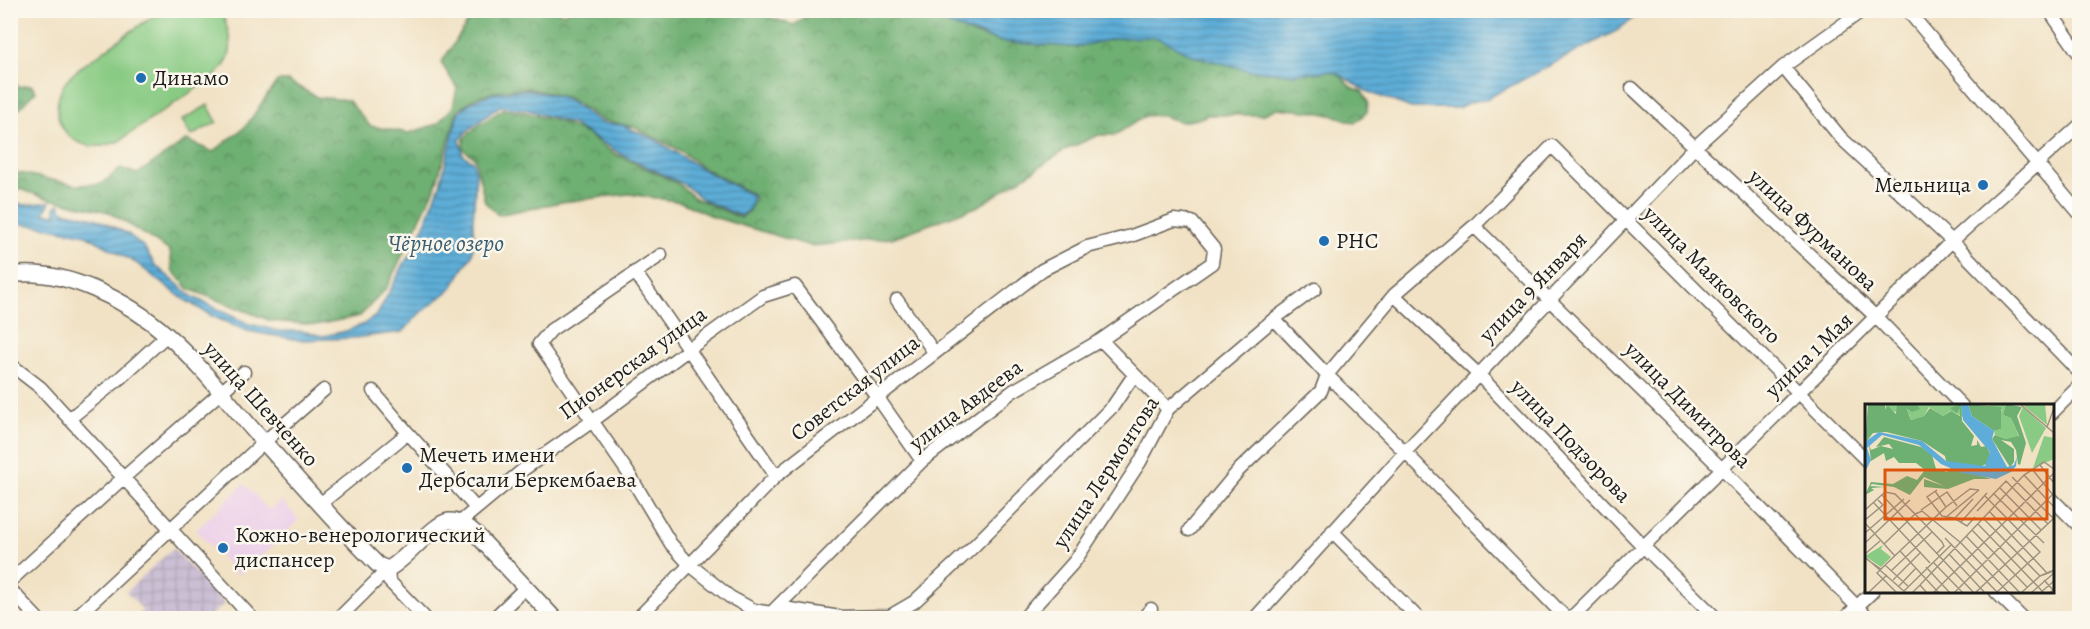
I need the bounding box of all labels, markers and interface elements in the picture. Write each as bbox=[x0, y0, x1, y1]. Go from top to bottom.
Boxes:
place label: Динамо bbox=[153, 63, 229, 93]
marker: Динамо bbox=[134, 71, 148, 85]
street label: улица Фурманова bbox=[1741, 161, 1885, 298]
place label: Мельница bbox=[1874, 170, 1972, 200]
marker: Мельница bbox=[1976, 178, 1990, 192]
street label: улица Маяковского bbox=[1636, 199, 1788, 351]
street label: улица 9 Января bbox=[1472, 225, 1594, 350]
place label: РНС bbox=[1336, 226, 1378, 256]
water label: Чёрное озеро bbox=[388, 227, 504, 259]
marker: РНС bbox=[1317, 234, 1331, 248]
street label: Пионерская улица bbox=[553, 299, 714, 427]
street label: улица 1 Мая bbox=[1758, 305, 1860, 405]
street label: Советская улица bbox=[784, 327, 927, 448]
street label: улица Шевченко bbox=[196, 334, 326, 473]
street label: улица Димитрова bbox=[1617, 334, 1759, 476]
street label: улица Авдеева bbox=[902, 352, 1030, 458]
street label: улица Подзорова bbox=[1503, 372, 1638, 510]
street label: улица Лермонтова bbox=[1045, 389, 1167, 555]
inset map bbox=[1865, 404, 2054, 593]
place label: Мечеть имени Дербсали Беркембаева bbox=[419, 440, 637, 495]
marker: Мечеть имени Дербсали Беркембаева bbox=[400, 461, 414, 475]
place label: Кожно-венерологический диспансер bbox=[234, 520, 485, 575]
marker: Кожно-венерологический диспансер bbox=[216, 541, 230, 555]

